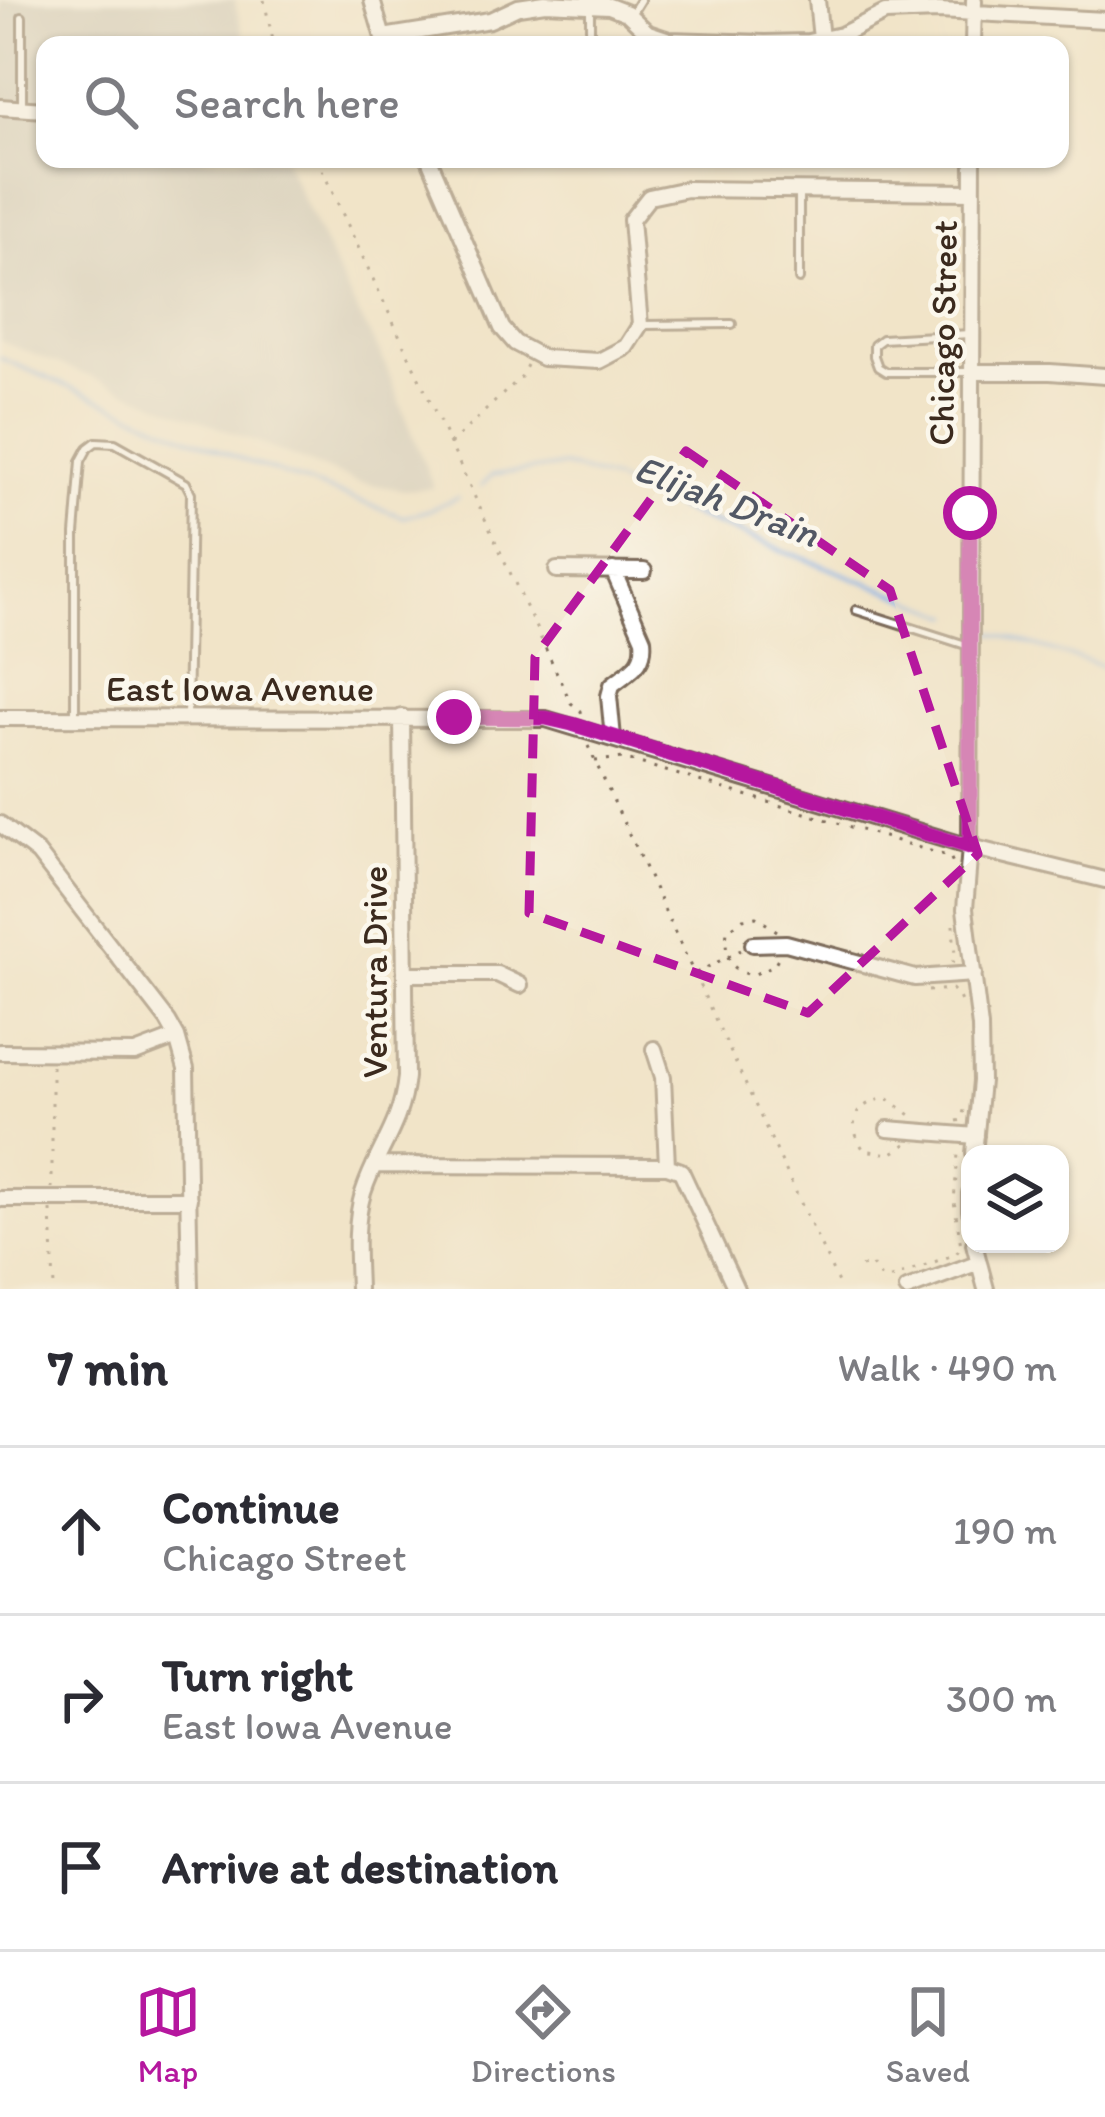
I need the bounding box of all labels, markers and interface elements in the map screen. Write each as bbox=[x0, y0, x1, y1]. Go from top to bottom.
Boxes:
search box bbox=[36, 36, 1069, 168]
icon: search bbox=[78, 69, 144, 135]
text: Search here bbox=[174, 75, 400, 129]
street label: Chicago Street bbox=[919, 220, 966, 446]
water label: Elijah Drain bbox=[628, 444, 826, 557]
route start bbox=[943, 486, 997, 540]
street label: East Iowa Avenue bbox=[106, 667, 374, 710]
route end bbox=[427, 690, 481, 744]
street label: Ventura Drive bbox=[353, 866, 396, 1078]
map controls bbox=[961, 1145, 1069, 1253]
button: layers bbox=[961, 1145, 1069, 1253]
text: 7 min bbox=[48, 1337, 168, 1398]
text: Walk · 490 m bbox=[837, 1344, 1057, 1391]
text: Continue bbox=[162, 1480, 340, 1534]
icon: ahead bbox=[48, 1498, 114, 1564]
text: 190 m bbox=[953, 1507, 1057, 1554]
text: Chicago Street bbox=[162, 1534, 407, 1581]
text: Turn right bbox=[162, 1648, 353, 1702]
icon: right bbox=[48, 1666, 114, 1732]
text: 300 m bbox=[946, 1675, 1057, 1722]
text: East Iowa Avenue bbox=[162, 1702, 453, 1749]
icon: arrive bbox=[48, 1834, 114, 1900]
text: Arrive at destination bbox=[162, 1840, 558, 1894]
tab: Map bbox=[135, 1979, 201, 2090]
tab: Directions bbox=[471, 1979, 616, 2090]
tab: Saved bbox=[886, 1979, 970, 2090]

